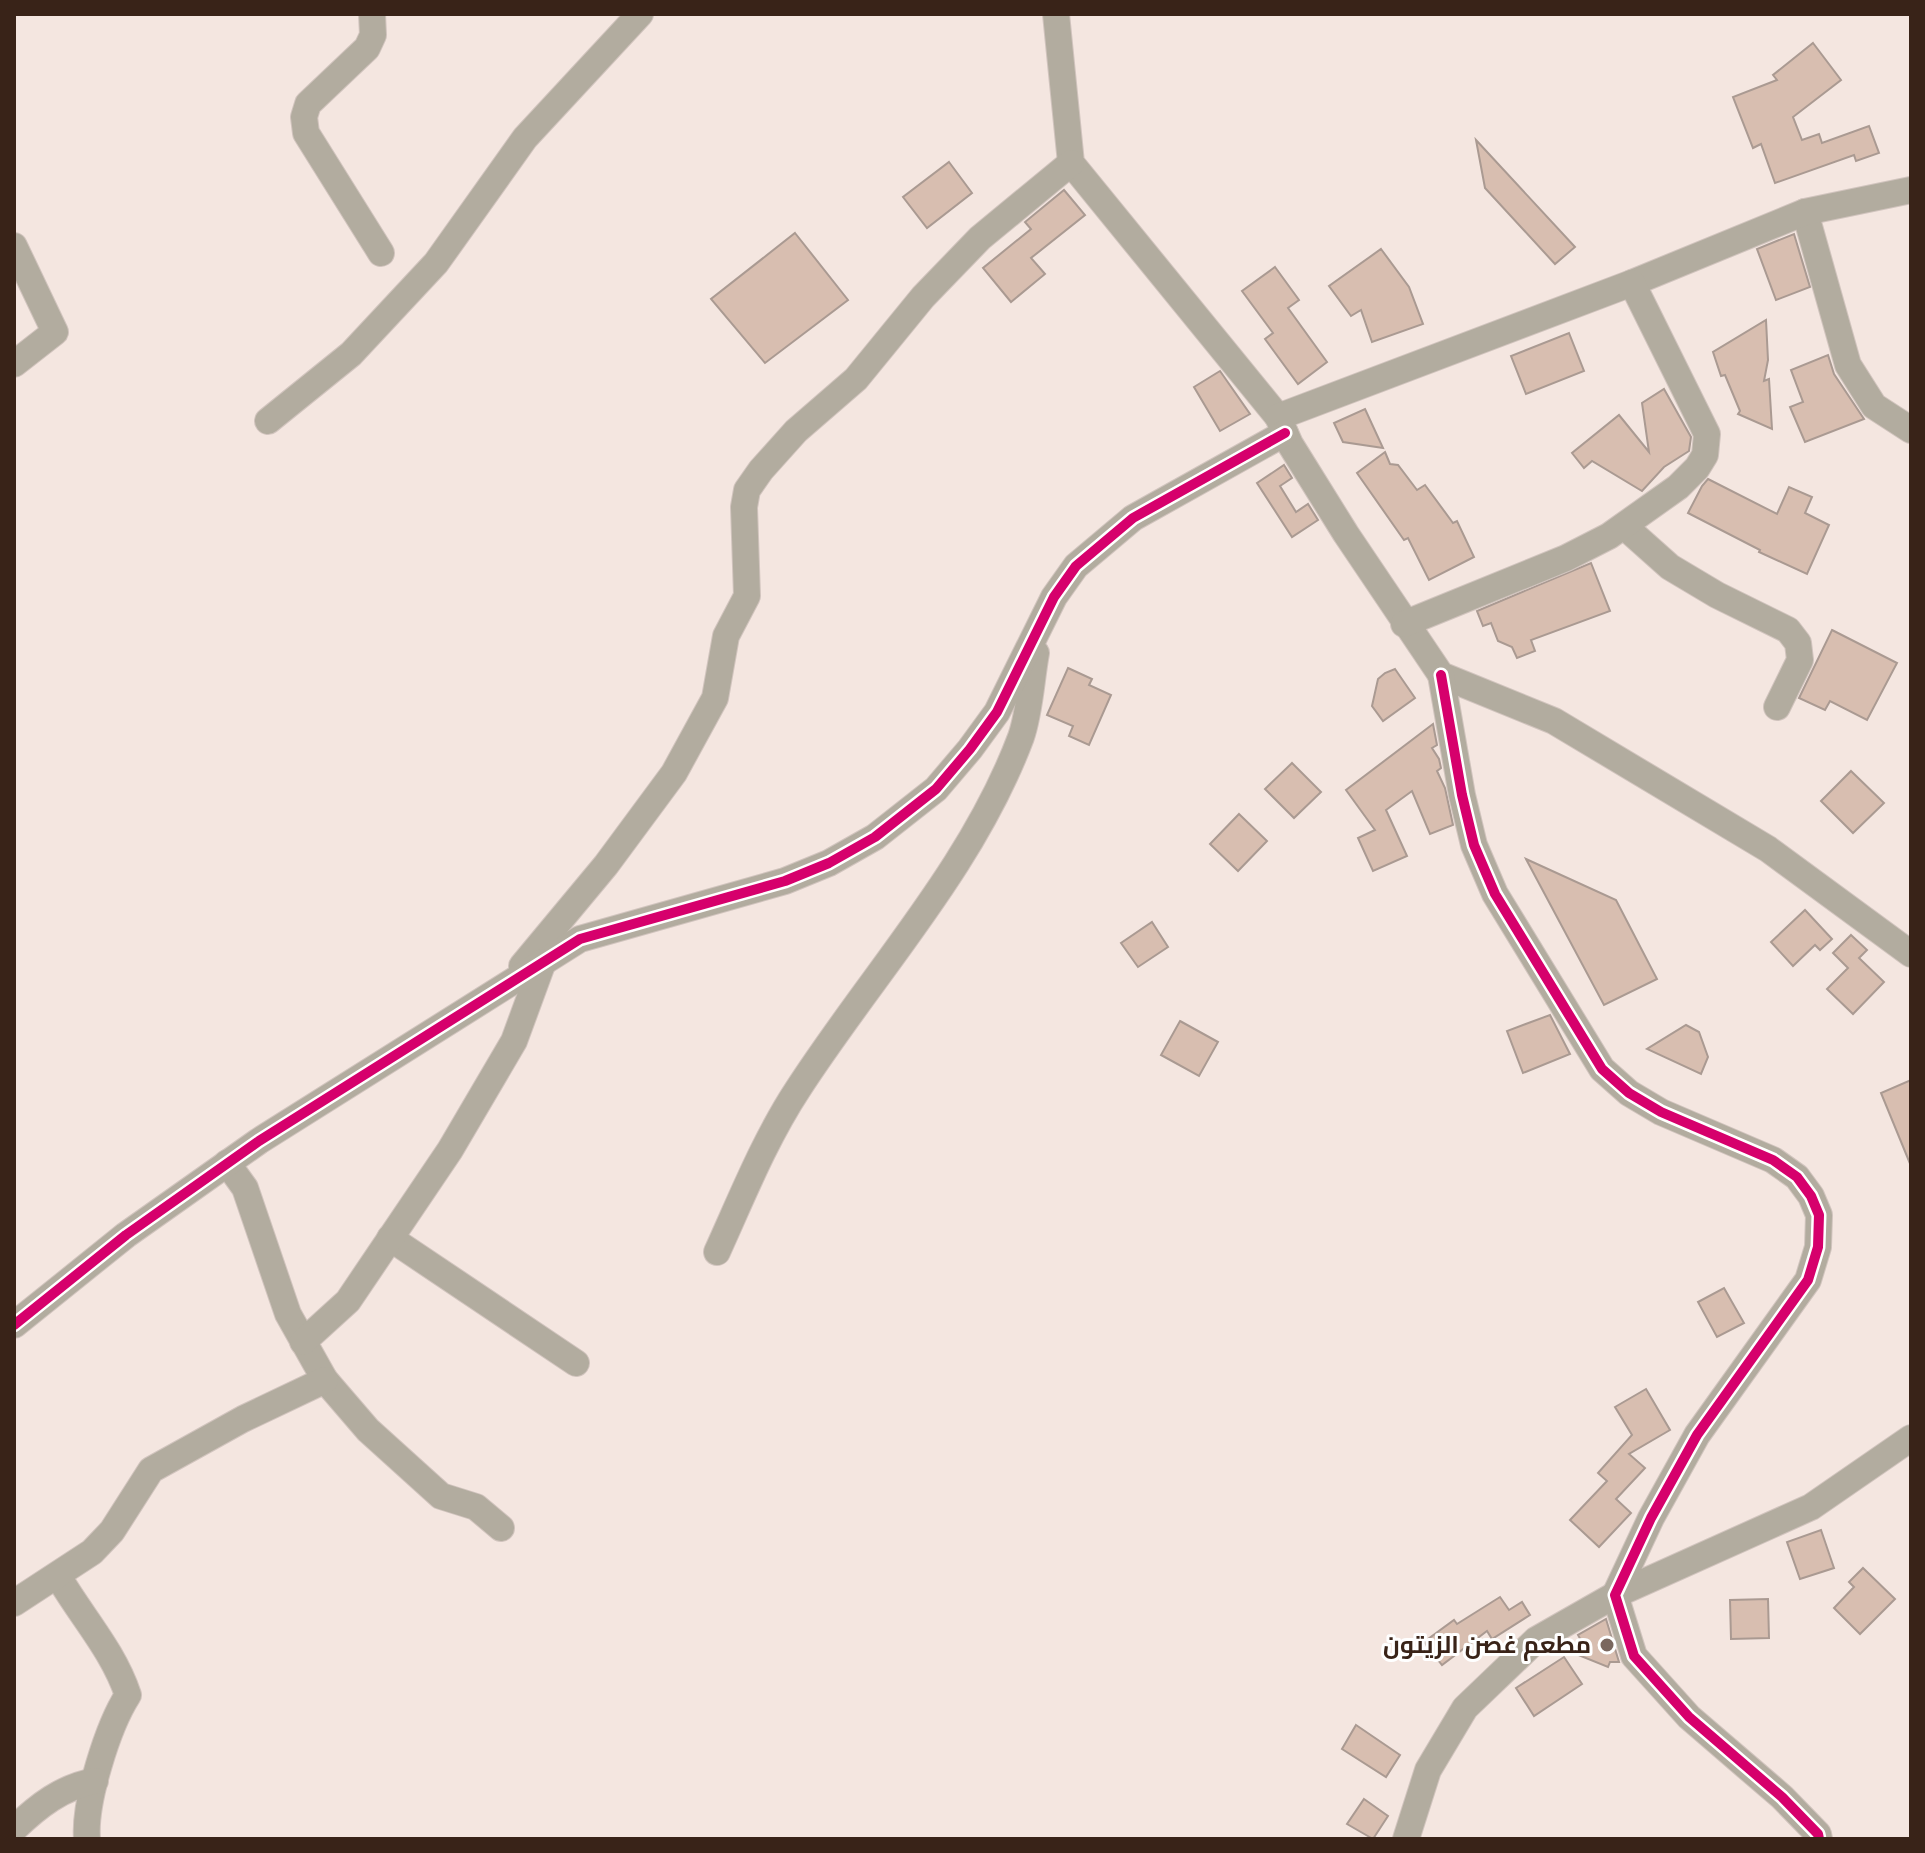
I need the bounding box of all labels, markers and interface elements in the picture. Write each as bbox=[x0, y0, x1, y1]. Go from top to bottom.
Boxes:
place label: مطعم غصن الزيتون bbox=[1383, 1629, 1591, 1661]
marker: مطعم غصن الزيتون bbox=[1598, 1636, 1616, 1654]

